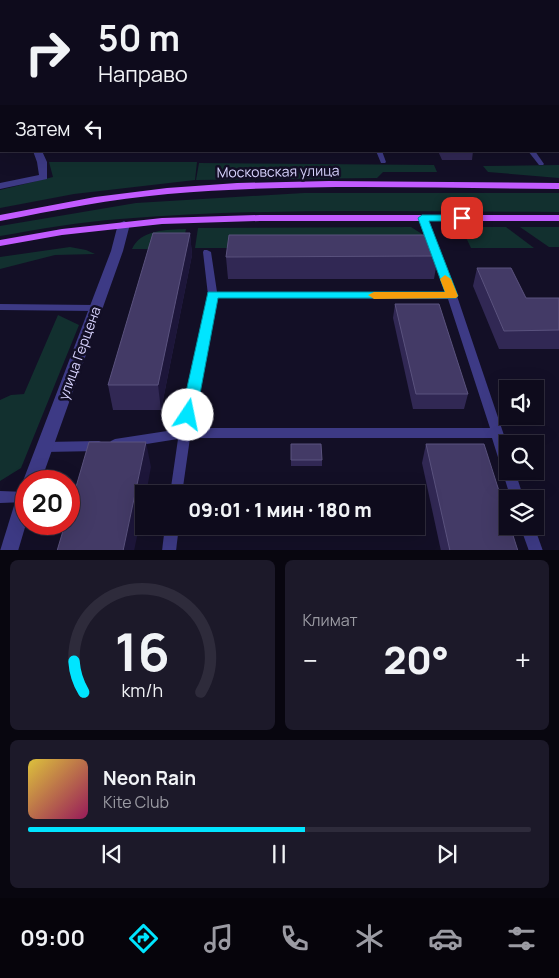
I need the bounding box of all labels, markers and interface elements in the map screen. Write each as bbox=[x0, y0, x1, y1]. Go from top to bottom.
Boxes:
text: 50 m bbox=[98, 14, 180, 62]
icon: right bbox=[15, 20, 80, 85]
text: Направо bbox=[98, 59, 188, 89]
icon: left bbox=[80, 115, 108, 143]
text: Затем bbox=[15, 116, 70, 142]
street label: Московская улица bbox=[216, 160, 340, 182]
pin bbox=[441, 197, 483, 239]
icon: arrive bbox=[448, 204, 476, 232]
street label: улица Герцена bbox=[53, 304, 105, 402]
map controls bbox=[499, 380, 544, 535]
button: sound bbox=[499, 380, 544, 425]
position arrow bbox=[161, 388, 213, 440]
button: search bbox=[499, 435, 544, 480]
speed limit sign: 20 bbox=[15, 470, 80, 535]
button: layers bbox=[499, 490, 544, 535]
text: 09:01 · 1 мин · 180 m bbox=[188, 497, 372, 523]
text: Климат bbox=[303, 609, 358, 631]
text: 16 bbox=[115, 616, 170, 687]
text: 20° bbox=[383, 633, 449, 685]
text: − bbox=[303, 641, 318, 679]
text: + bbox=[515, 641, 531, 679]
text: km/h bbox=[121, 678, 163, 702]
text: Neon Rain bbox=[103, 765, 196, 791]
text: Kite Club bbox=[103, 791, 169, 813]
icon: previous bbox=[98, 840, 126, 868]
icon: pause bbox=[265, 840, 293, 868]
icon: next bbox=[433, 840, 461, 868]
icon: directions bbox=[126, 921, 161, 956]
icon: music bbox=[201, 921, 236, 956]
icon: phone bbox=[277, 921, 312, 956]
icon: climate bbox=[352, 921, 387, 956]
icon: car bbox=[428, 921, 463, 956]
icon: filters bbox=[504, 921, 539, 956]
text: 09:00 bbox=[20, 923, 85, 953]

